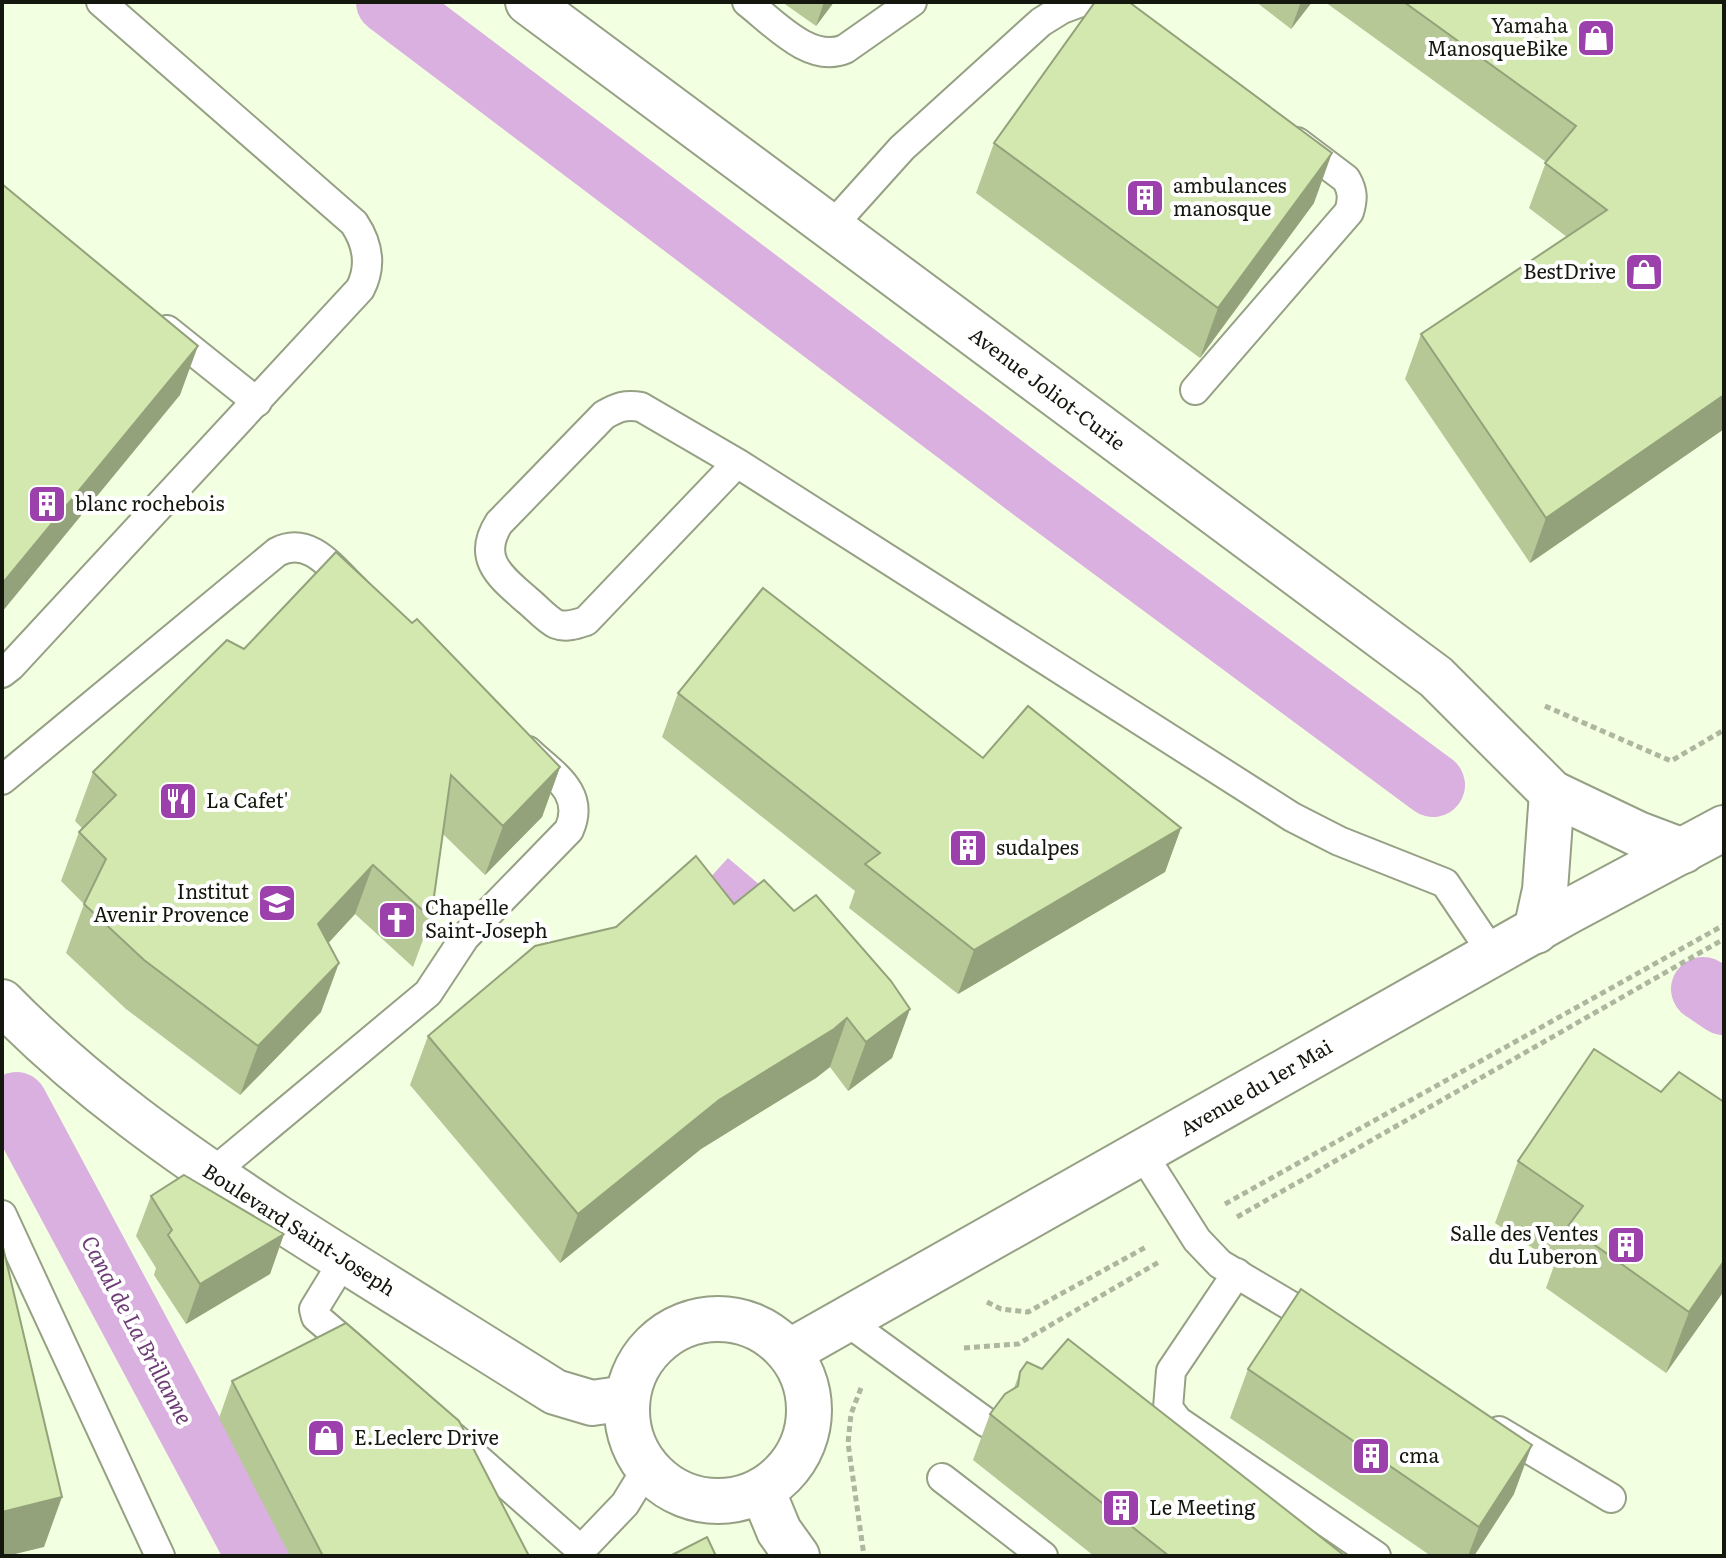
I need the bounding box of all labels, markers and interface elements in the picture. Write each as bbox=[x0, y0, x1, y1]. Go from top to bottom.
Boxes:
place label: Yamaha ManosqueBike bbox=[1427, 9, 1568, 62]
shop icon: Yamaha ManosqueBike bbox=[1575, 17, 1617, 59]
place label: ambulances manosque bbox=[1173, 169, 1287, 222]
building icon: ambulances manosque bbox=[1124, 177, 1166, 219]
shop icon: BestDrive bbox=[1623, 251, 1665, 293]
place label: BestDrive bbox=[1523, 255, 1616, 285]
street label: Avenue Joliot-Curie bbox=[964, 319, 1133, 456]
building icon: blanc rochebois bbox=[26, 483, 68, 525]
place label: blanc rochebois bbox=[75, 487, 225, 517]
restaurant icon: La Cafet' bbox=[157, 780, 199, 822]
place label: La Cafet' bbox=[206, 784, 288, 814]
building icon: sudalpes bbox=[947, 827, 989, 869]
place label: sudalpes bbox=[996, 831, 1079, 861]
place label: Institut Avenir Provence bbox=[94, 875, 249, 928]
school or university icon: Institut Avenir Provence bbox=[256, 882, 298, 924]
place label: Chapelle Saint-Joseph bbox=[425, 891, 548, 944]
church icon: Chapelle Saint-Joseph bbox=[376, 899, 418, 941]
street label: Avenue du 1er Mai bbox=[1173, 1030, 1337, 1142]
street label: Boulevard Saint-Joseph bbox=[198, 1155, 402, 1302]
place label: Salle des Ventes du Luberon bbox=[1450, 1217, 1598, 1270]
building icon: Salle des Ventes du Luberon bbox=[1605, 1224, 1647, 1266]
water label: Canal de La Brillanne bbox=[74, 1229, 202, 1430]
shop icon: E.Leclerc Drive bbox=[305, 1417, 347, 1459]
place label: E.Leclerc Drive bbox=[354, 1421, 499, 1451]
building icon: cma bbox=[1350, 1435, 1392, 1477]
place label: cma bbox=[1399, 1439, 1439, 1469]
building icon: Le Meeting bbox=[1100, 1487, 1142, 1529]
place label: Le Meeting bbox=[1149, 1491, 1256, 1521]

